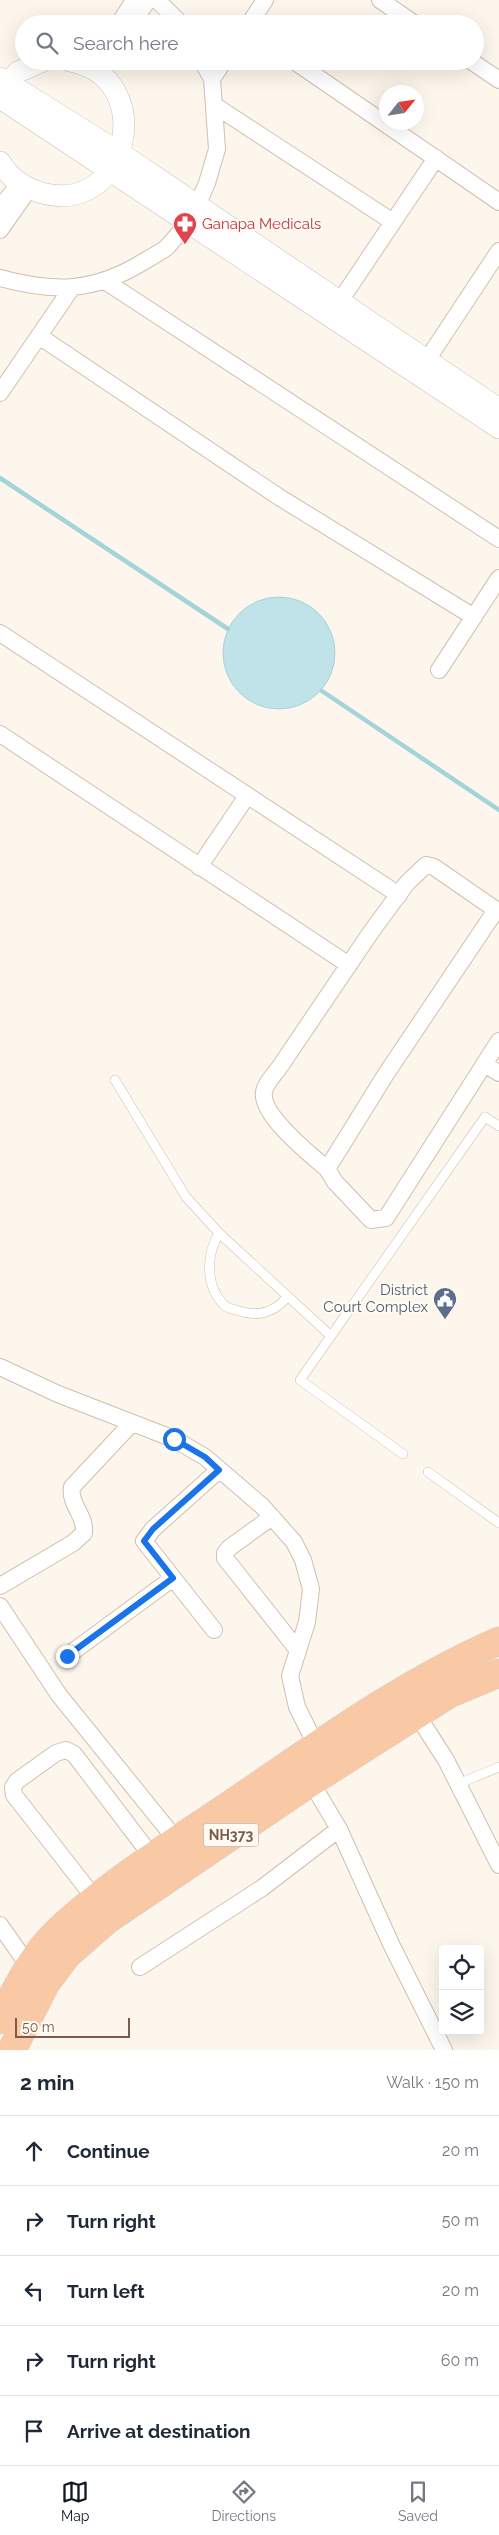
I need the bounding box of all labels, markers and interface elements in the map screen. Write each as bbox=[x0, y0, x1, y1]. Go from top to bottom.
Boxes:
search box bbox=[15, 15, 484, 70]
icon: search bbox=[33, 29, 61, 57]
text: Search here bbox=[73, 32, 179, 54]
north arrow bbox=[379, 85, 424, 130]
pharmacy icon: Ganapa Medicals bbox=[172, 211, 198, 245]
place label: Ganapa Medicals bbox=[202, 215, 321, 233]
place label: District Court Complex bbox=[323, 1281, 428, 1316]
public building icon: District Court Complex bbox=[432, 1286, 458, 1320]
route start bbox=[163, 1428, 186, 1451]
route end bbox=[56, 1645, 79, 1668]
road number: NH373 bbox=[204, 1824, 258, 1846]
map controls bbox=[439, 1945, 484, 2035]
button: locate bbox=[439, 1945, 484, 1990]
button: layers bbox=[439, 1990, 484, 2035]
scale bar bbox=[15, 2015, 130, 2038]
text: 50 m bbox=[22, 2019, 55, 2035]
text: 2 min bbox=[20, 2070, 74, 2095]
text: Walk · 150 m bbox=[386, 2073, 479, 2092]
icon: ahead bbox=[20, 2137, 48, 2165]
text: Continue bbox=[67, 2140, 150, 2162]
text: 20 m bbox=[442, 2141, 479, 2160]
icon: right bbox=[20, 2207, 48, 2235]
text: Turn right bbox=[67, 2210, 156, 2232]
text: 50 m bbox=[442, 2211, 479, 2230]
icon: left bbox=[20, 2277, 48, 2305]
text: Turn left bbox=[67, 2280, 144, 2302]
text: 20 m bbox=[442, 2281, 479, 2300]
icon: right bbox=[20, 2347, 48, 2375]
text: Turn right bbox=[67, 2350, 156, 2372]
text: 60 m bbox=[441, 2351, 479, 2370]
icon: arrive bbox=[20, 2417, 48, 2445]
text: Arrive at destination bbox=[67, 2420, 251, 2442]
tab: Map bbox=[61, 2478, 89, 2524]
tab: Directions bbox=[211, 2478, 276, 2524]
tab: Saved bbox=[398, 2478, 438, 2524]

